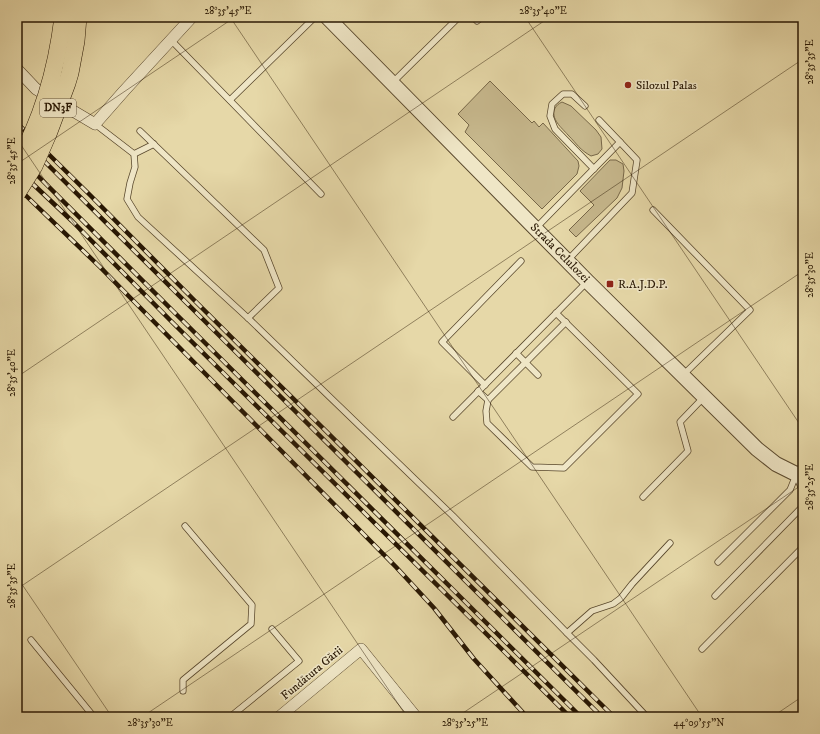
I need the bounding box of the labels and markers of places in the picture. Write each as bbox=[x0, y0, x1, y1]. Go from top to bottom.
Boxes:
place label: Silozul Palas bbox=[636, 78, 697, 93]
marker: Silozul Palas bbox=[623, 80, 633, 90]
place label: R.A.J.D.P. bbox=[618, 277, 668, 292]
marker: R.A.J.D.P. bbox=[605, 279, 615, 289]

